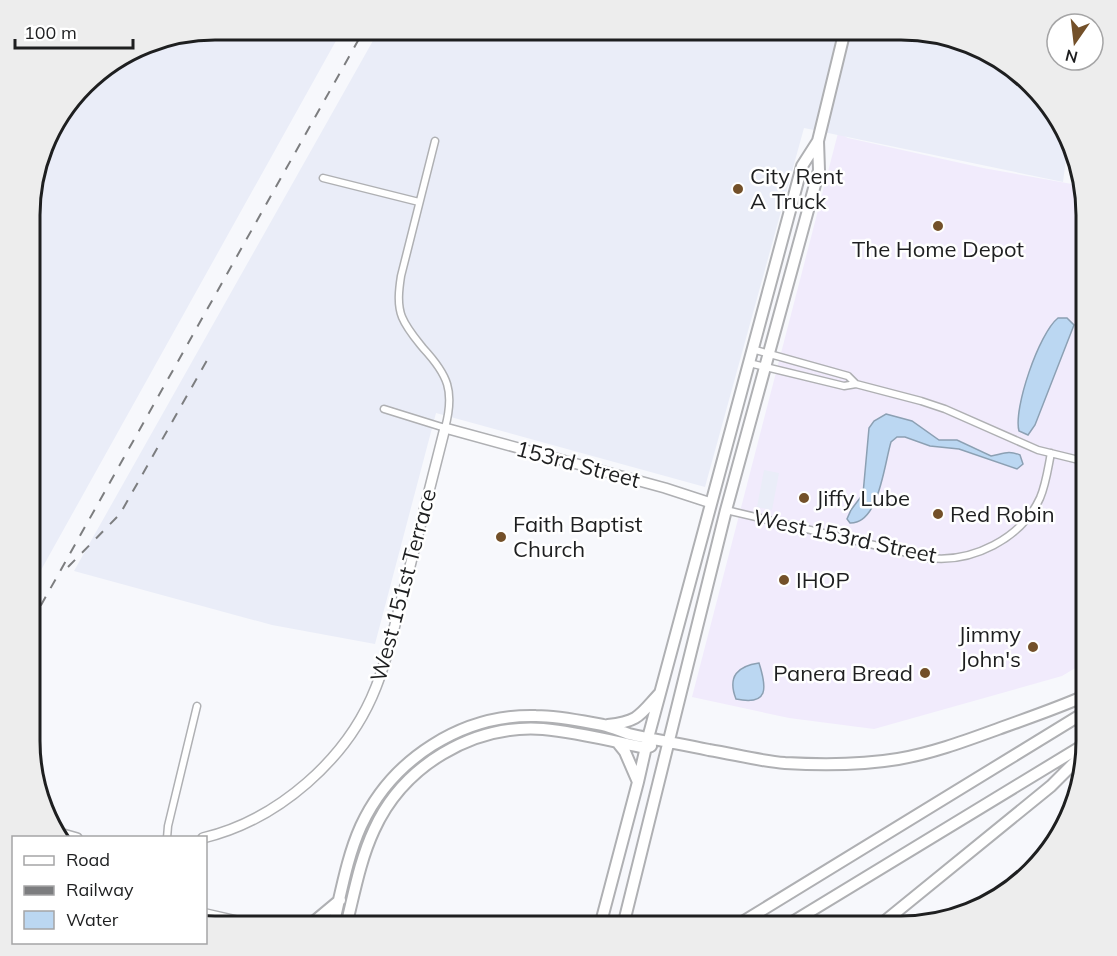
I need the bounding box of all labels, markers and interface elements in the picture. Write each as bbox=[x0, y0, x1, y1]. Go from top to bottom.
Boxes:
scale bar bbox=[15, 12, 134, 50]
north arrow bbox=[1045, 12, 1105, 72]
text: 100 m bbox=[24, 21, 77, 44]
text: N bbox=[1063, 45, 1080, 68]
place label: City Rent A Truck bbox=[750, 162, 843, 215]
marker: City Rent A Truck bbox=[731, 182, 745, 196]
marker: The Home Depot bbox=[931, 219, 945, 233]
place label: The Home Depot bbox=[852, 235, 1024, 263]
street label: 153rd Street bbox=[513, 434, 643, 494]
place label: Jiffy Lube bbox=[816, 484, 910, 512]
street label: West 151st Terrace bbox=[364, 486, 442, 684]
marker: Jiffy Lube bbox=[797, 491, 811, 505]
place label: Red Robin bbox=[950, 500, 1055, 528]
street label: West 153rd Street bbox=[751, 503, 939, 569]
marker: Red Robin bbox=[931, 507, 945, 521]
place label: Faith Baptist Church bbox=[513, 510, 643, 563]
marker: Faith Baptist Church bbox=[494, 530, 508, 544]
place label: IHOP bbox=[796, 566, 850, 594]
marker: IHOP bbox=[777, 573, 791, 587]
place label: Jimmy John's bbox=[958, 620, 1021, 673]
marker: Jimmy John's bbox=[1026, 640, 1040, 654]
place label: Panera Bread bbox=[773, 659, 913, 687]
marker: Panera Bread bbox=[918, 666, 932, 680]
legend bbox=[12, 836, 207, 944]
text: Road bbox=[66, 848, 110, 871]
text: Railway bbox=[66, 878, 134, 901]
text: Water bbox=[66, 908, 119, 931]

